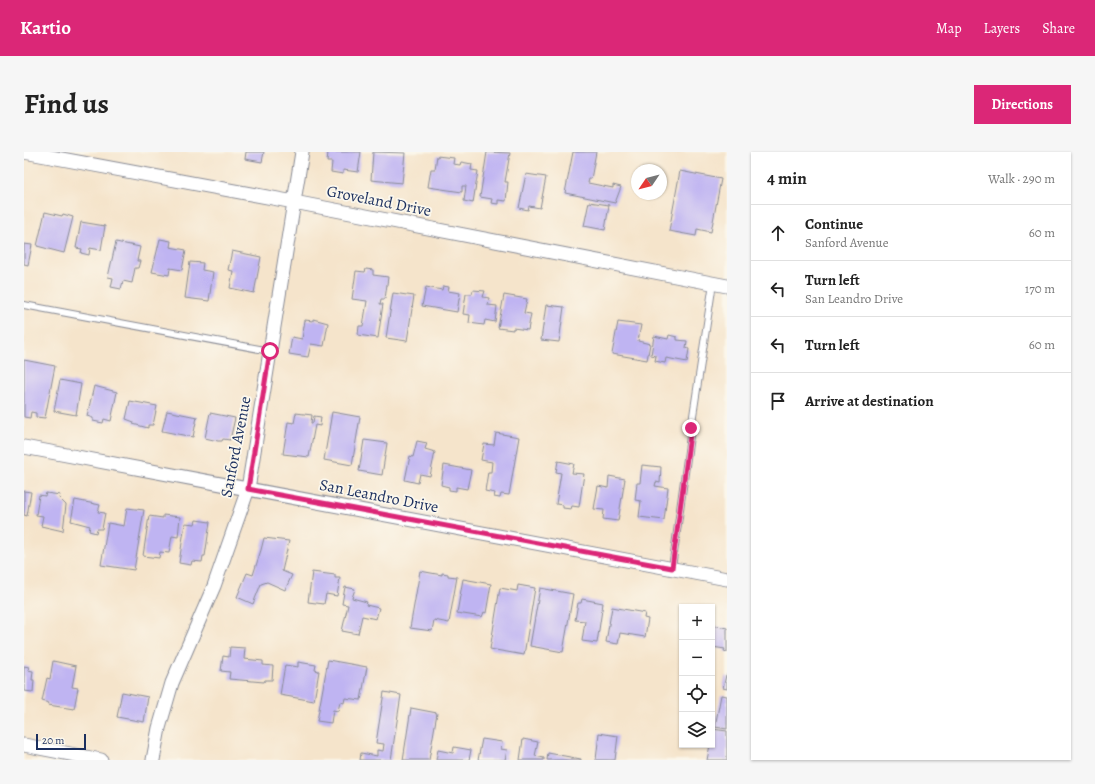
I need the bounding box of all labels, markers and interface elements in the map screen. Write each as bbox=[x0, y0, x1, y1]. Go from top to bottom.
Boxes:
text: Kartio bbox=[20, 15, 71, 41]
text: Map bbox=[936, 19, 962, 38]
text: Layers bbox=[984, 19, 1020, 38]
text: Share bbox=[1042, 19, 1075, 38]
text: Find us bbox=[24, 85, 109, 123]
button: Directions bbox=[974, 85, 1071, 124]
north arrow bbox=[631, 164, 667, 200]
text: 4 min bbox=[767, 167, 807, 190]
text: Walk · 290 m bbox=[988, 170, 1055, 187]
street label: Groveland Drive bbox=[325, 180, 433, 222]
text: Continue bbox=[805, 214, 863, 234]
icon: ahead bbox=[767, 222, 789, 244]
text: 60 m bbox=[1029, 224, 1055, 241]
text: Sanford Avenue bbox=[805, 234, 888, 251]
text: Turn left bbox=[805, 270, 860, 290]
icon: left bbox=[767, 278, 789, 300]
text: 170 m bbox=[1025, 280, 1055, 297]
text: San Leandro Drive bbox=[805, 290, 903, 307]
icon: left bbox=[767, 334, 789, 356]
text: Turn left bbox=[805, 335, 860, 355]
text: 60 m bbox=[1029, 336, 1055, 353]
route start bbox=[261, 342, 279, 360]
icon: arrive bbox=[767, 390, 789, 412]
text: Arrive at destination bbox=[805, 391, 934, 411]
street label: Sanford Avenue bbox=[215, 394, 257, 500]
route end bbox=[682, 419, 700, 437]
street label: San Leandro Drive bbox=[318, 474, 440, 518]
map controls bbox=[679, 604, 715, 748]
button: + bbox=[679, 604, 715, 640]
button: − bbox=[679, 640, 715, 676]
button: locate bbox=[679, 676, 715, 712]
button: layers bbox=[679, 712, 715, 748]
scale bar bbox=[36, 732, 86, 751]
text: 20 m bbox=[42, 733, 64, 748]

